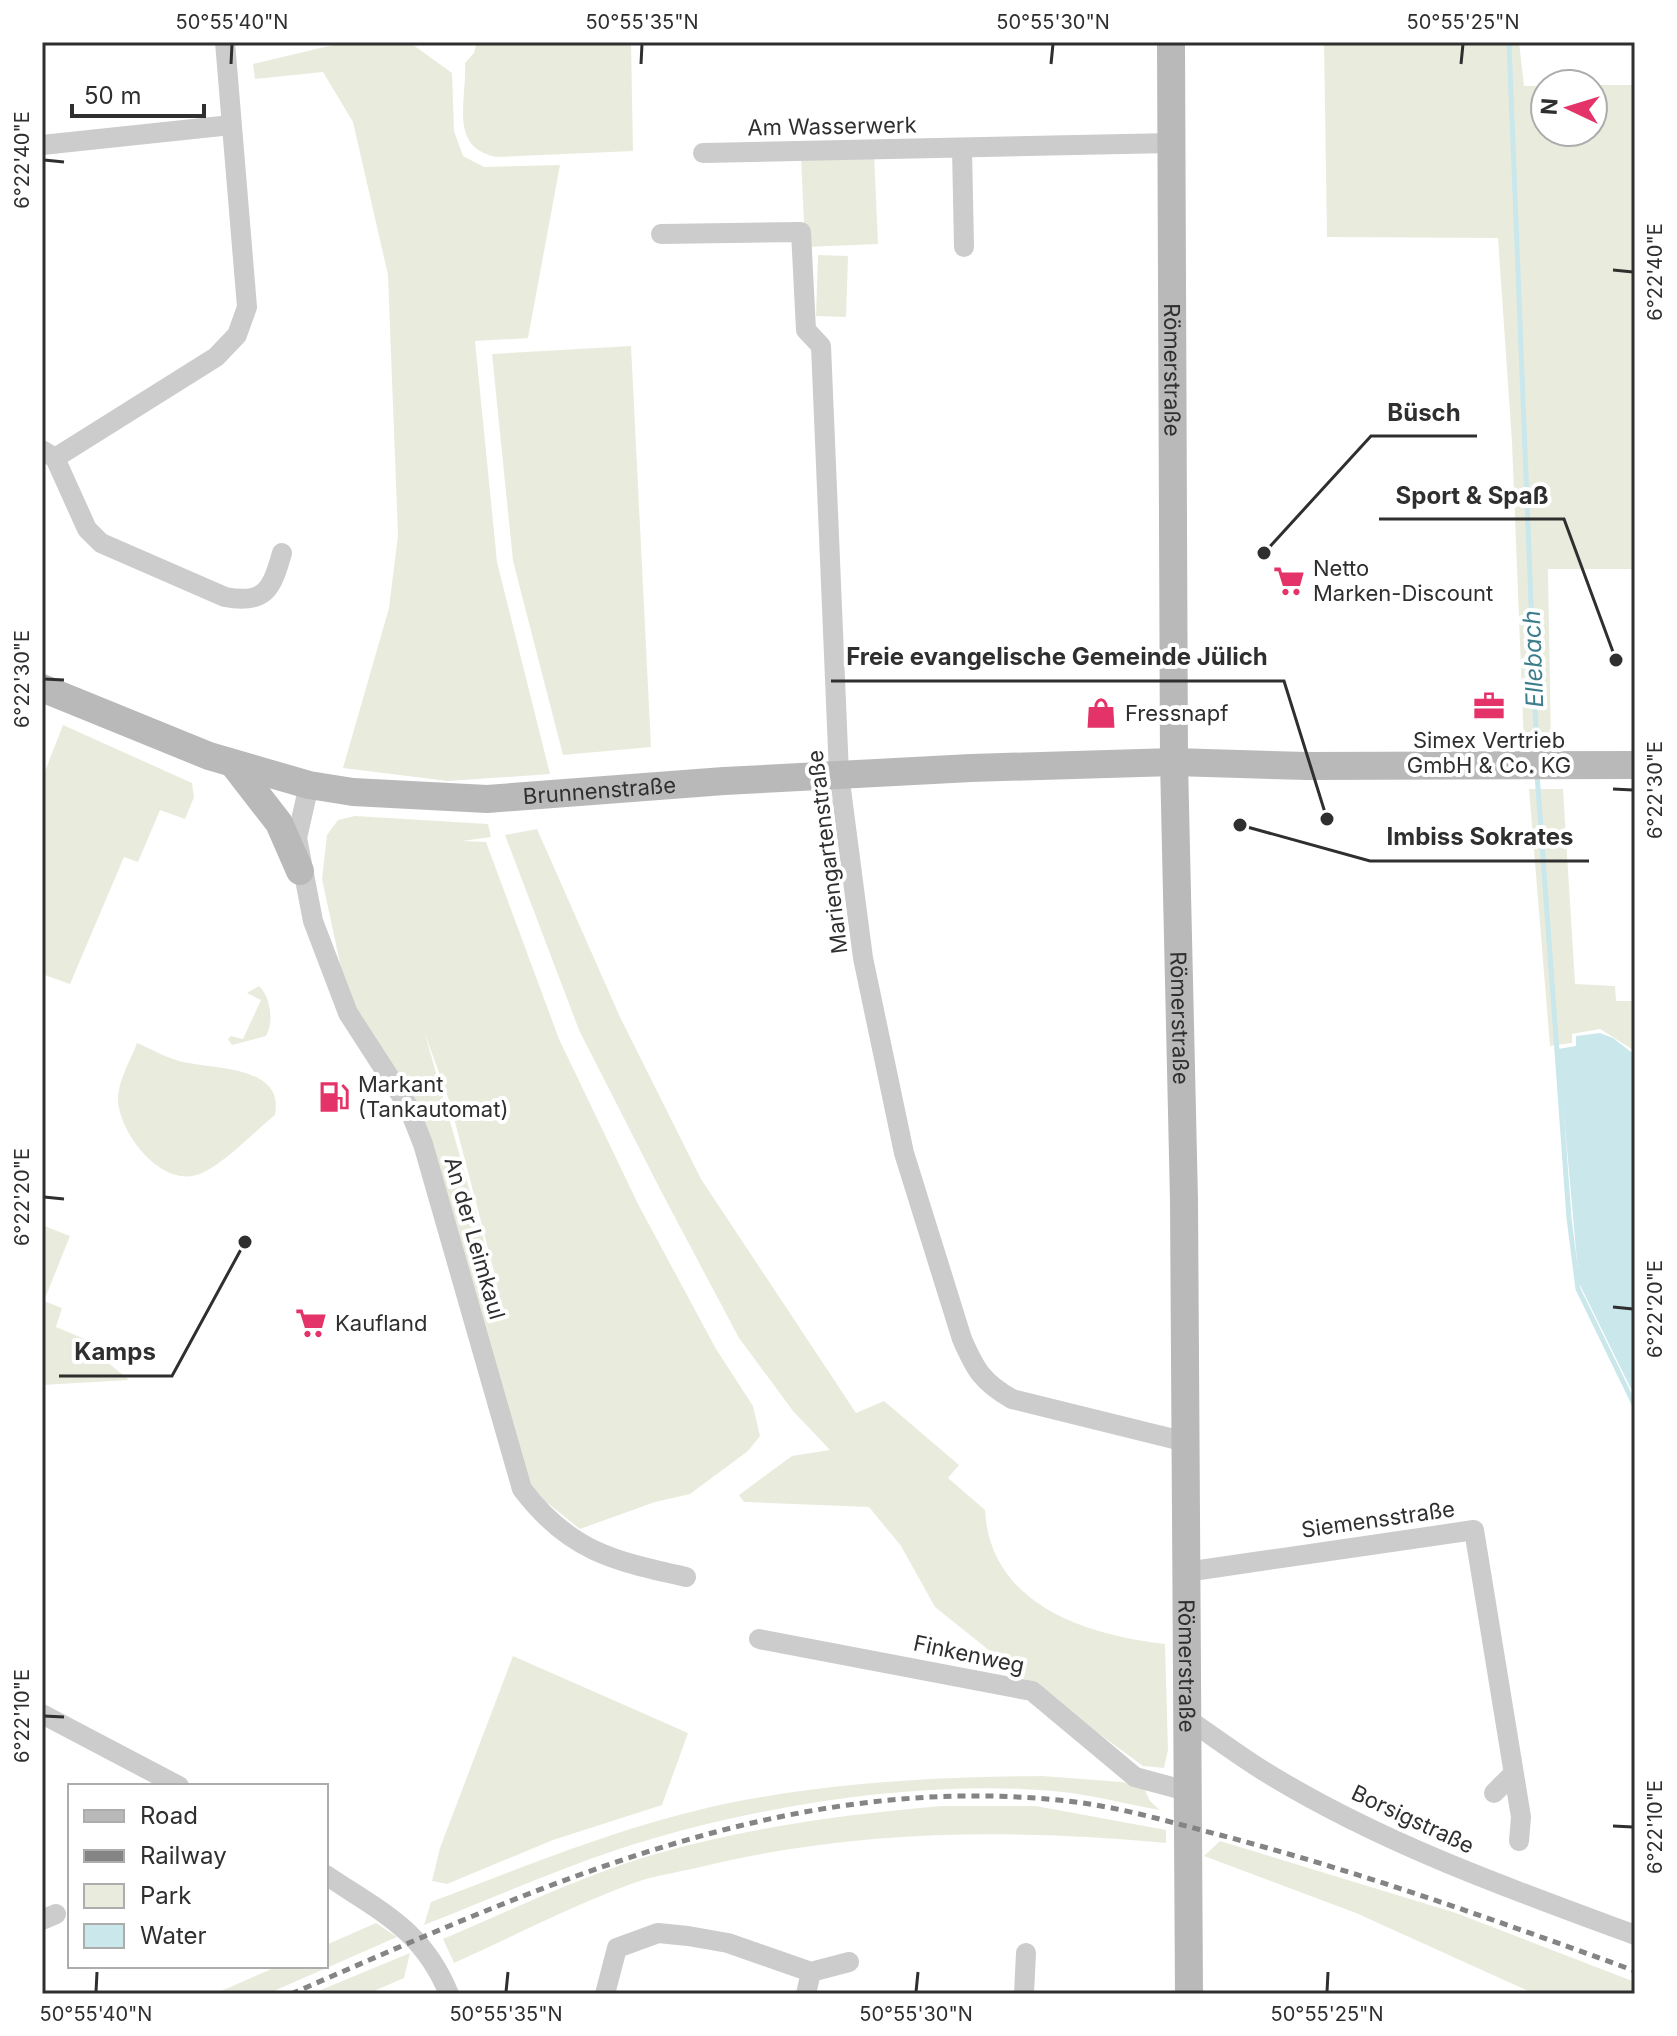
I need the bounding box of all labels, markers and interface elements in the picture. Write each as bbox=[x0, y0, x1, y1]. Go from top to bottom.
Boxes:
text: 50°55'40"N bbox=[176, 10, 288, 34]
text: 50°55'35"N bbox=[585, 10, 699, 34]
text: 50°55'30"N bbox=[996, 10, 1110, 34]
text: 50°55'25"N bbox=[1407, 10, 1519, 34]
scale bar bbox=[72, 68, 204, 118]
north arrow bbox=[1529, 68, 1609, 148]
text: 50 m bbox=[84, 81, 142, 110]
text: N bbox=[1535, 97, 1563, 116]
text: 6°22'40"E bbox=[10, 111, 34, 209]
street label: Am Wasserwerk bbox=[747, 112, 917, 140]
text: 6°22'40"E bbox=[1643, 223, 1667, 321]
street label: Römerstraße bbox=[1159, 303, 1186, 437]
callout: Büsch bbox=[1371, 388, 1477, 436]
text: Büsch bbox=[1387, 398, 1461, 427]
callout: Sport & Spaß bbox=[1379, 471, 1564, 519]
text: Sport & Spaß bbox=[1396, 481, 1548, 510]
place label: Netto Marken-Discount bbox=[1313, 555, 1493, 606]
supermarket icon: Netto Marken-Discount bbox=[1272, 564, 1306, 598]
water label: Ellebach bbox=[1517, 610, 1549, 708]
text: 6°22'30"E bbox=[10, 630, 34, 728]
callout: Freie evangelische Gemeinde Jülich bbox=[831, 633, 1284, 681]
text: Freie evangelische Gemeinde Jülich bbox=[846, 642, 1268, 671]
office icon: Simex Vertrieb GmbH & Co. KG bbox=[1472, 689, 1506, 723]
shop icon: Fressnapf bbox=[1084, 696, 1118, 730]
place label: Fressnapf bbox=[1125, 700, 1228, 726]
place label: Simex Vertrieb GmbH & Co. KG bbox=[1407, 727, 1571, 778]
text: 6°22'30"E bbox=[1643, 741, 1667, 839]
street label: Mariengartenstraße bbox=[802, 749, 852, 955]
street label: Brunnenstraße bbox=[522, 772, 677, 809]
callout: Imbiss Sokrates bbox=[1370, 813, 1589, 861]
text: Imbiss Sokrates bbox=[1387, 822, 1573, 851]
street label: Römerstraße bbox=[1165, 951, 1194, 1085]
place label: Markant (Tankautomat) bbox=[358, 1071, 508, 1122]
fuel station icon: Markant (Tankautomat) bbox=[317, 1080, 351, 1114]
text: 6°22'20"E bbox=[10, 1148, 34, 1246]
street label: An der Leimkaul bbox=[439, 1154, 511, 1322]
text: 6°22'20"E bbox=[1643, 1260, 1667, 1358]
supermarket icon: Kaufland bbox=[294, 1306, 328, 1340]
place label: Kaufland bbox=[335, 1310, 427, 1336]
callout: Kamps bbox=[59, 1328, 172, 1376]
text: Kamps bbox=[74, 1337, 156, 1366]
street label: Siemensstraße bbox=[1300, 1495, 1456, 1543]
street label: Römerstraße bbox=[1174, 1599, 1200, 1733]
street label: Finkenweg bbox=[911, 1630, 1027, 1678]
text: 6°22'10"E bbox=[10, 1669, 34, 1763]
street label: Borsigstraße bbox=[1348, 1779, 1478, 1859]
text: 6°22'10"E bbox=[1643, 1780, 1667, 1874]
legend bbox=[68, 1784, 328, 1968]
text: Road bbox=[140, 1801, 198, 1830]
text: Railway bbox=[140, 1841, 227, 1870]
text: Park bbox=[140, 1881, 191, 1910]
text: Water bbox=[140, 1921, 207, 1950]
text: 50°55'40"N bbox=[40, 2002, 152, 2026]
text: 50°55'35"N bbox=[449, 2002, 563, 2026]
text: 50°55'30"N bbox=[859, 2002, 973, 2026]
text: 50°55'25"N bbox=[1271, 2002, 1383, 2026]

